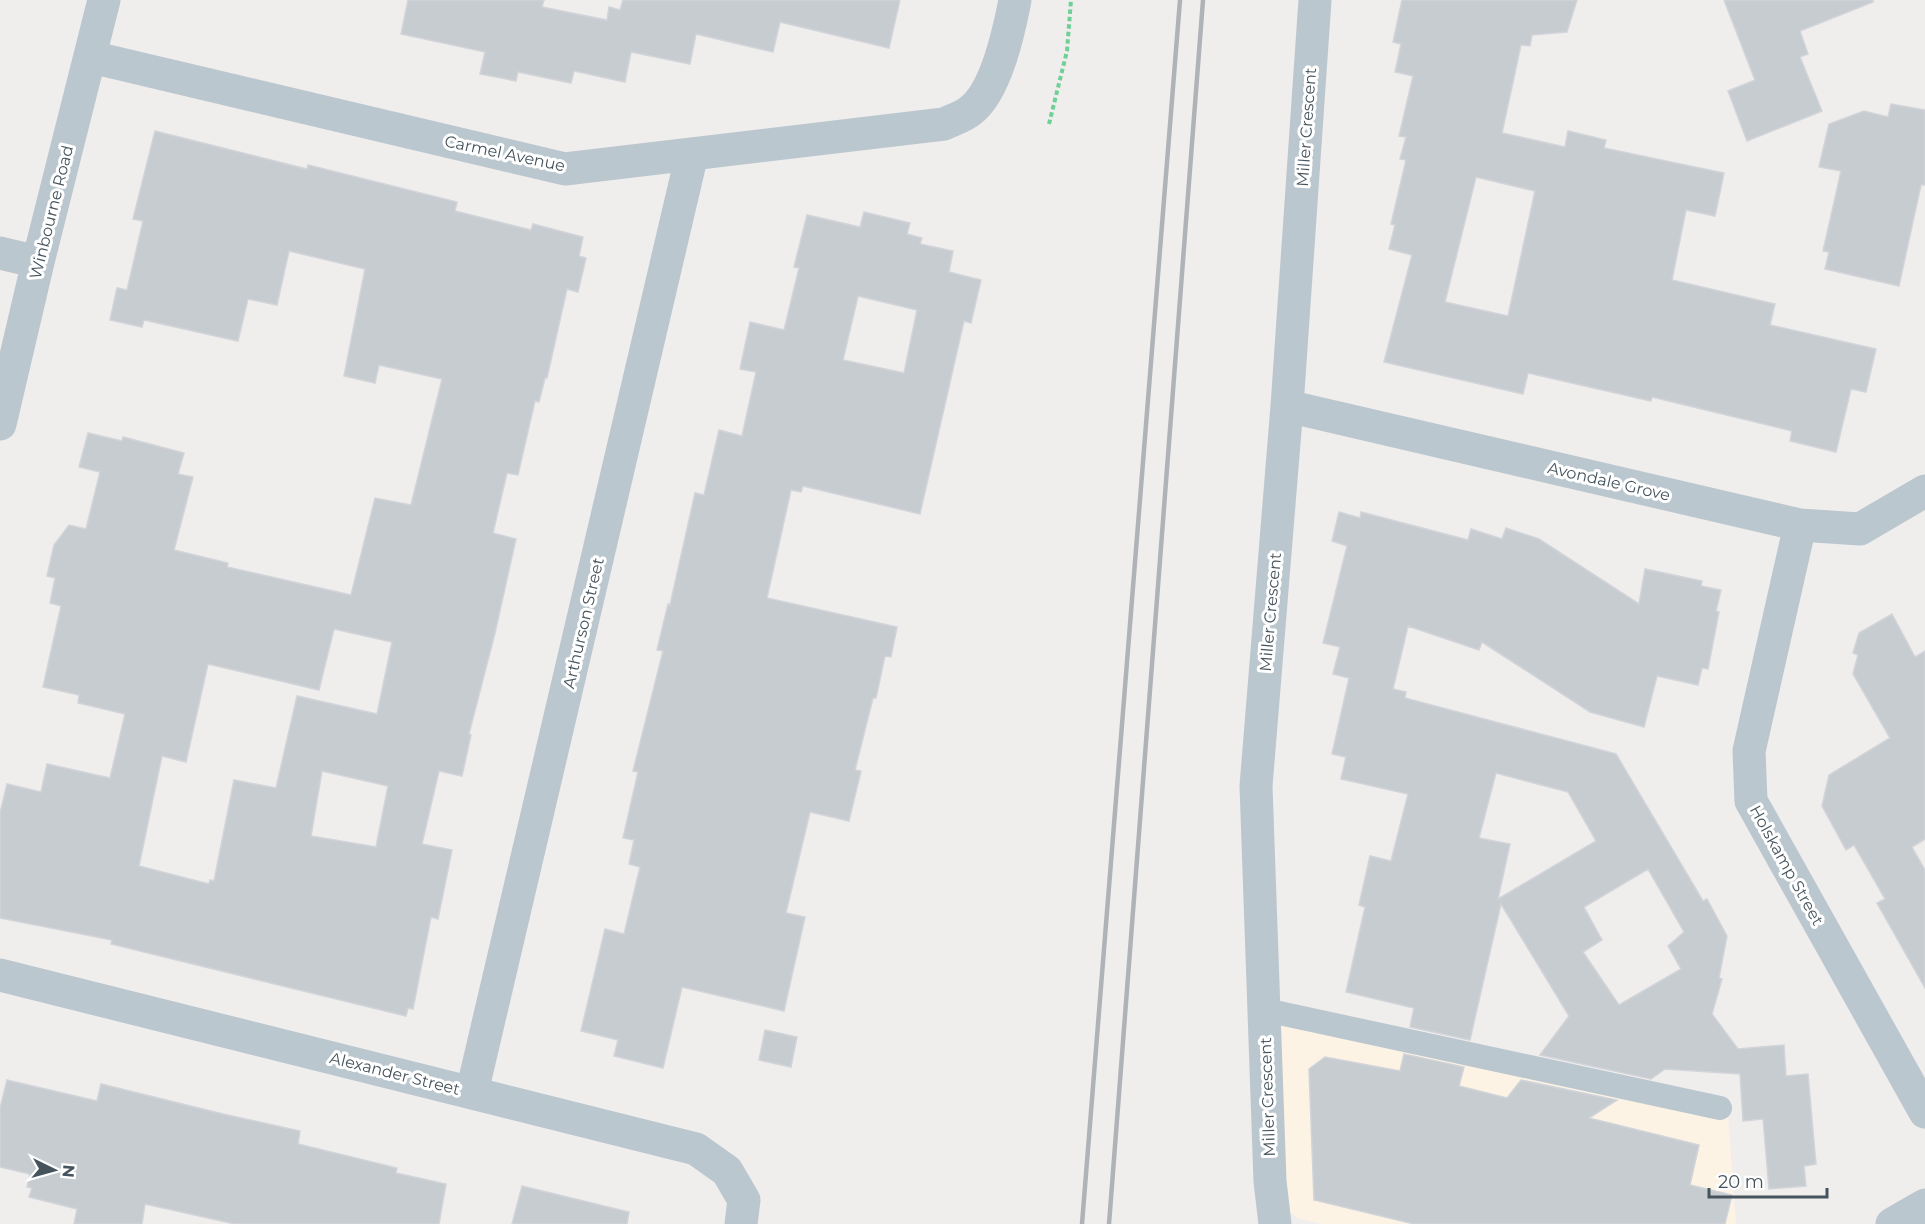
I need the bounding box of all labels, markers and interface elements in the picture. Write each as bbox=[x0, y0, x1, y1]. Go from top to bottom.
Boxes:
street label: Miller Crescent bbox=[1293, 66, 1320, 187]
street label: Carmel Avenue bbox=[443, 131, 567, 176]
street label: Winbourne Road bbox=[26, 143, 77, 281]
street label: Avondale Grove bbox=[1546, 458, 1672, 505]
street label: Miller Crescent bbox=[1256, 551, 1285, 672]
street label: Arthurson Street bbox=[559, 555, 608, 690]
street label: Holskamp Street bbox=[1746, 802, 1828, 929]
street label: Miller Crescent bbox=[1256, 1037, 1279, 1157]
street label: Alexander Street bbox=[328, 1048, 462, 1099]
north arrow bbox=[24, 1140, 84, 1200]
scale bar bbox=[1709, 1161, 1828, 1199]
text: N bbox=[58, 1164, 78, 1179]
text: 20 m bbox=[1718, 1171, 1764, 1193]

